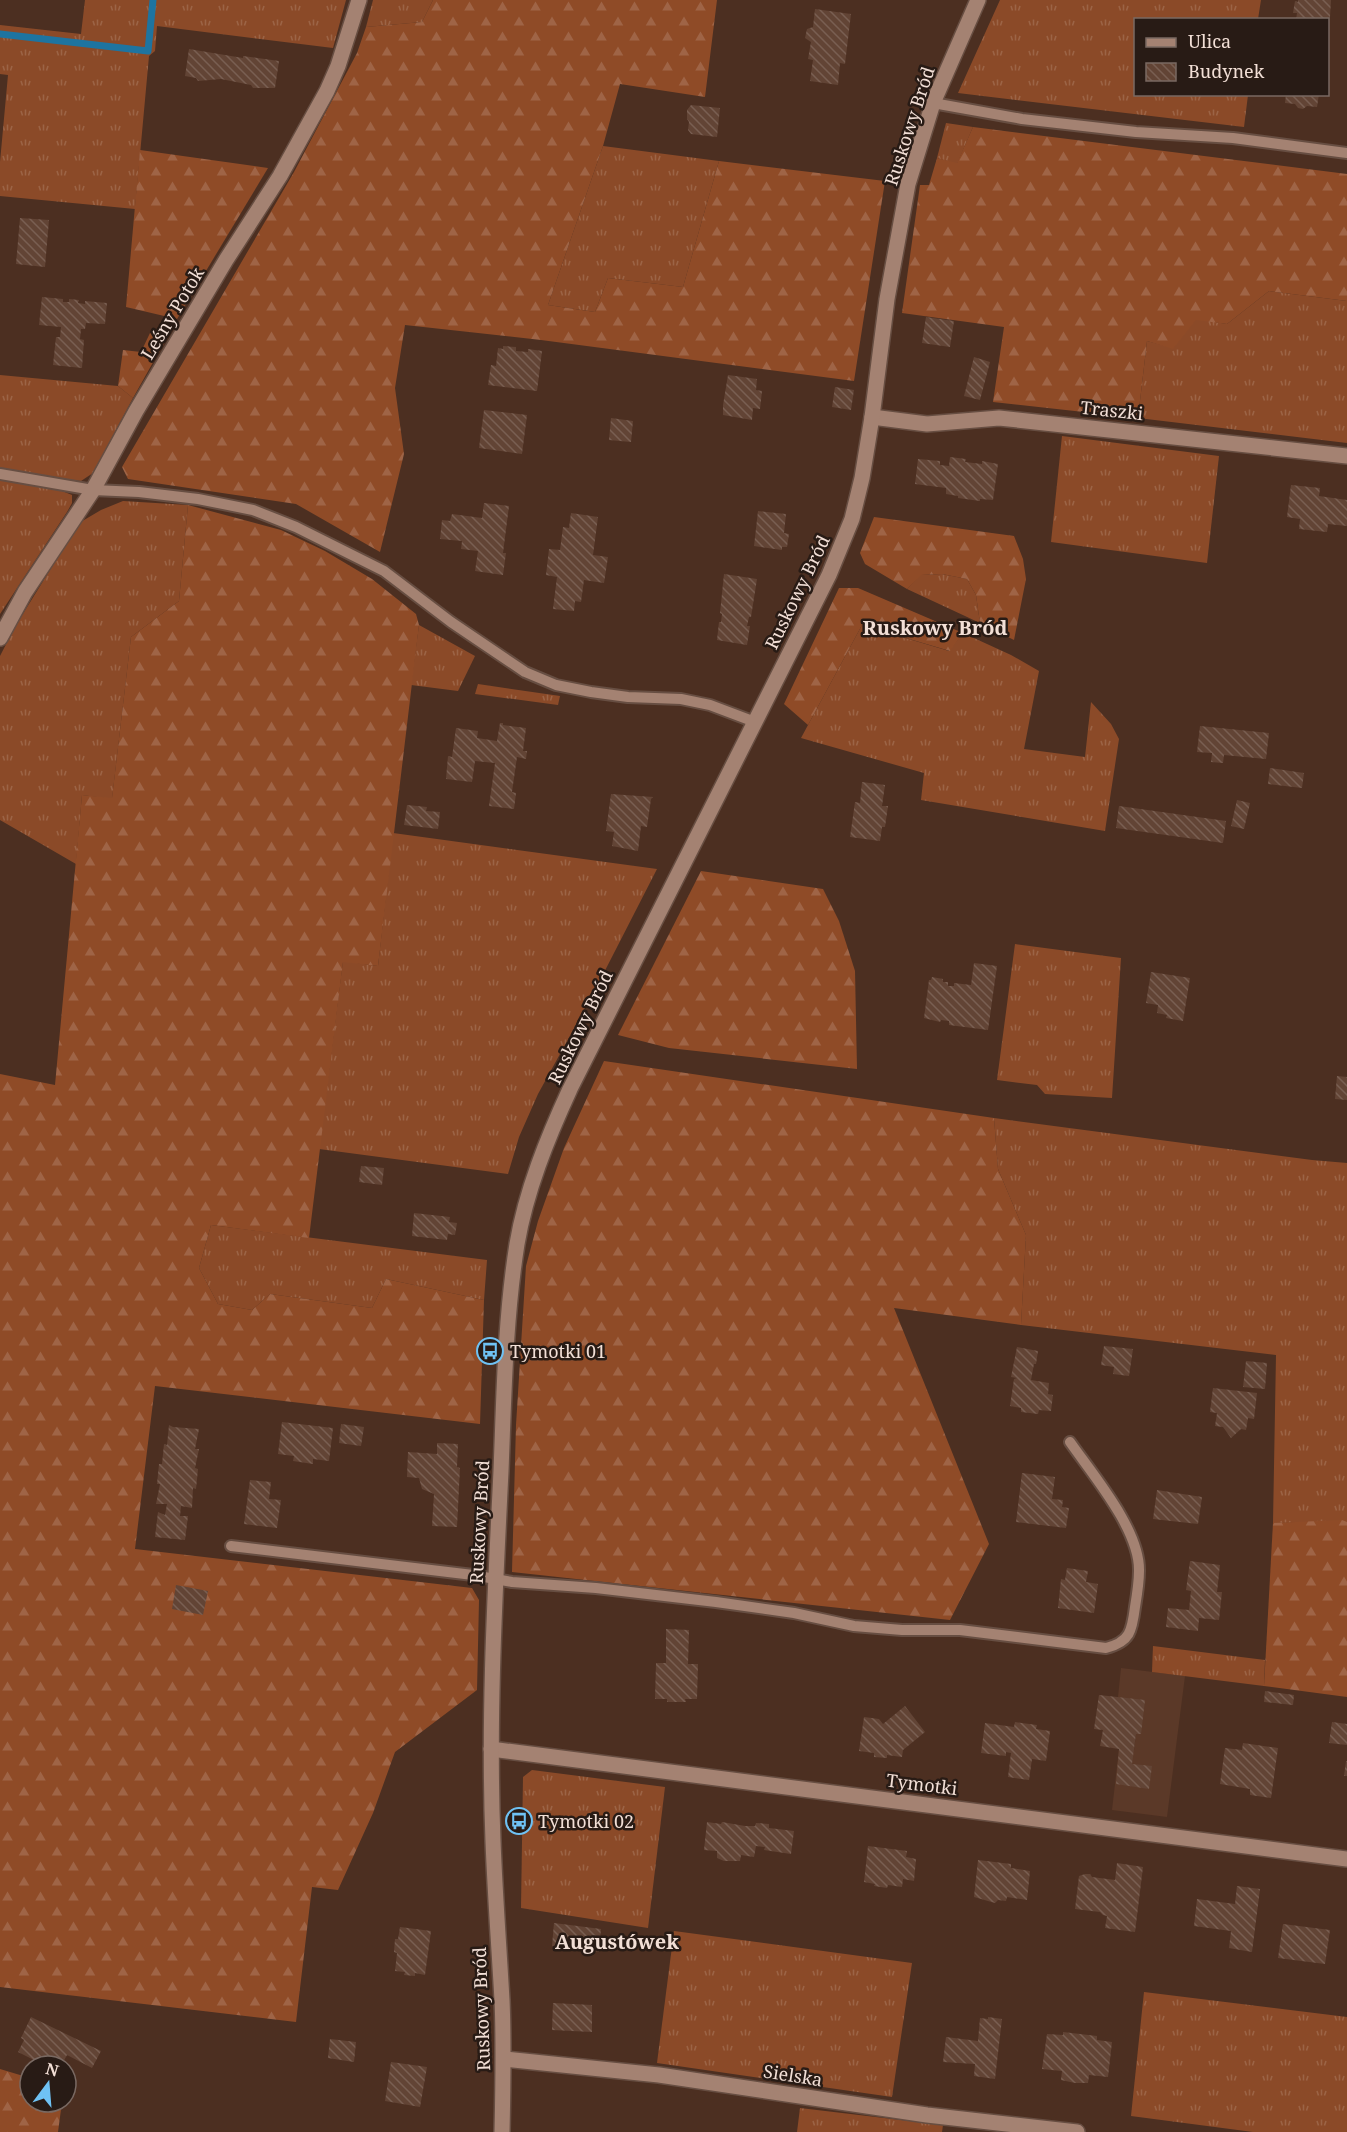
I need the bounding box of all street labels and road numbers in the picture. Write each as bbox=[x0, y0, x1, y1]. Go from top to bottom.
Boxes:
street label: Ruskowy Bród bbox=[878, 63, 940, 189]
street label: Leśny Potok bbox=[135, 262, 209, 364]
street label: Traszki bbox=[1079, 395, 1145, 425]
street label: Ruskowy Bród bbox=[759, 531, 835, 653]
street label: Ruskowy Bród bbox=[542, 966, 618, 1088]
street label: Ruskowy Bród bbox=[464, 1459, 494, 1585]
street label: Tymotki bbox=[885, 1768, 959, 1800]
street label: Ruskowy Bród bbox=[467, 1947, 495, 2071]
street label: Sielska bbox=[762, 2058, 824, 2092]

